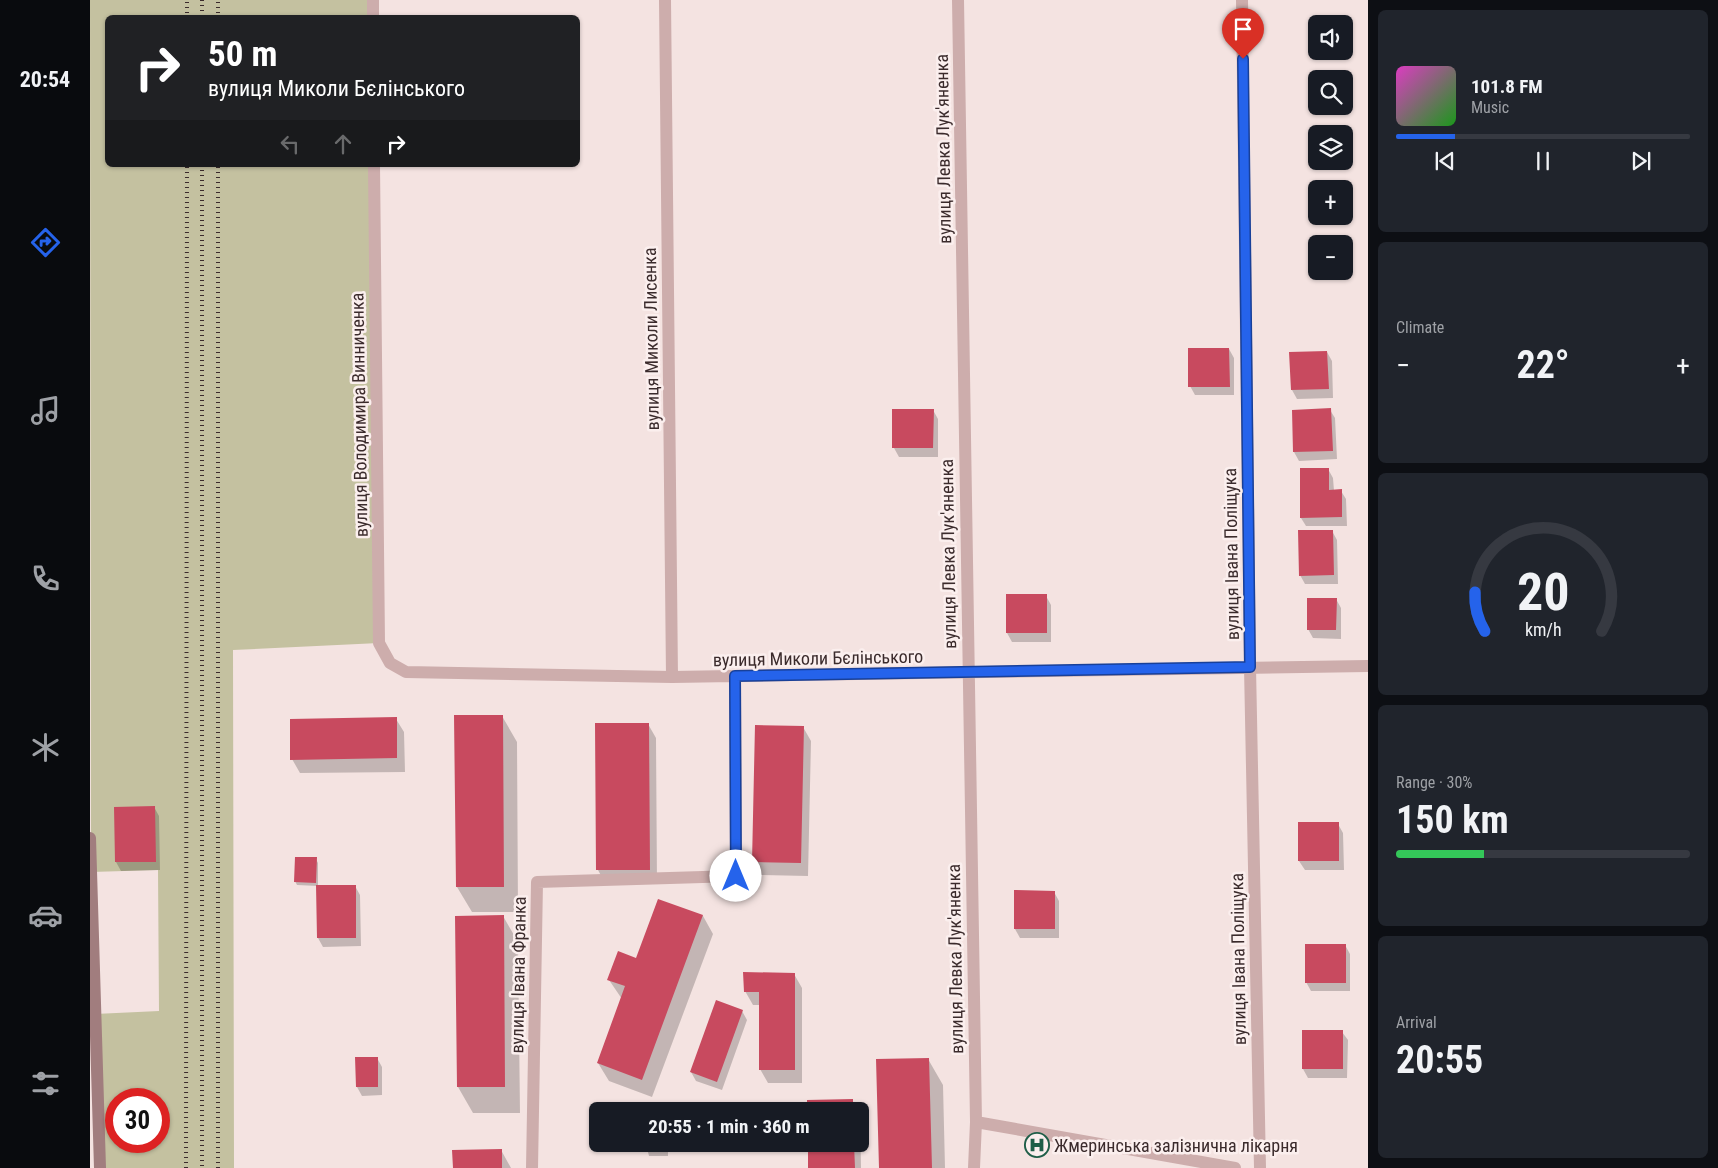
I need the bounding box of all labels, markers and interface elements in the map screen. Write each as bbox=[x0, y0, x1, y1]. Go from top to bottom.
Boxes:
pin bbox=[1222, 8, 1264, 59]
icon: arrive bbox=[1229, 15, 1257, 43]
map controls bbox=[1308, 15, 1353, 280]
button: sound bbox=[1308, 15, 1353, 60]
text: 50 m bbox=[208, 34, 277, 75]
icon: right bbox=[125, 35, 190, 100]
street label: вулиця Левка Лук'яненка bbox=[931, 54, 955, 244]
text: 20:54 bbox=[20, 67, 70, 92]
button: search bbox=[1308, 70, 1353, 115]
text: 101.8 FM bbox=[1471, 75, 1543, 98]
text: вулиця Миколи Бєлінського bbox=[208, 76, 465, 101]
text: Music bbox=[1471, 98, 1509, 117]
button: layers bbox=[1308, 125, 1353, 170]
icon: left bbox=[276, 130, 304, 158]
icon: ahead bbox=[329, 130, 357, 158]
icon: right bbox=[382, 130, 410, 158]
icon: previous bbox=[1431, 147, 1459, 175]
icon: pause bbox=[1529, 147, 1557, 175]
icon: next bbox=[1627, 147, 1655, 175]
button: + bbox=[1308, 180, 1353, 225]
icon: directions bbox=[28, 225, 63, 260]
button: − bbox=[1308, 235, 1353, 280]
street label: вулиця Миколи Лисенка bbox=[639, 247, 663, 431]
street label: вулиця Володимира Винниченка bbox=[346, 293, 372, 537]
text: Climate bbox=[1396, 318, 1444, 337]
text: 22° bbox=[1516, 343, 1570, 387]
text: − bbox=[1396, 349, 1410, 382]
text: + bbox=[1676, 349, 1690, 382]
icon: music bbox=[28, 393, 63, 428]
street label: вулиця Левка Лук'яненка bbox=[936, 459, 960, 649]
street label: вулиця Івана Поліщука bbox=[1219, 468, 1243, 640]
icon: phone bbox=[28, 561, 63, 596]
text: 20 bbox=[1517, 562, 1569, 623]
text: km/h bbox=[1525, 619, 1561, 640]
street label: вулиця Миколи Бєлінського bbox=[713, 646, 923, 670]
icon: climate bbox=[28, 730, 63, 765]
text: Range · 30% bbox=[1396, 773, 1472, 792]
text: 150 km bbox=[1396, 798, 1509, 842]
position arrow bbox=[709, 849, 761, 901]
street label: вулиця Левка Лук'яненка bbox=[943, 864, 967, 1054]
street label: вулиця Івана Поліщука bbox=[1226, 873, 1250, 1045]
street label: вулиця Івана Франка bbox=[506, 896, 530, 1054]
icon: car bbox=[28, 898, 63, 933]
text: Arrival bbox=[1396, 1013, 1437, 1032]
text: 20:55 bbox=[1396, 1038, 1483, 1082]
icon: filters bbox=[28, 1066, 63, 1101]
speed limit sign: 30 bbox=[105, 1088, 170, 1153]
text: 20:55 · 1 min · 360 m bbox=[648, 1115, 810, 1138]
hospital icon: Жмеринська залізнична лікарня bbox=[1024, 1132, 1050, 1158]
place label: Жмеринська залізнична лікарня bbox=[1054, 1135, 1298, 1156]

